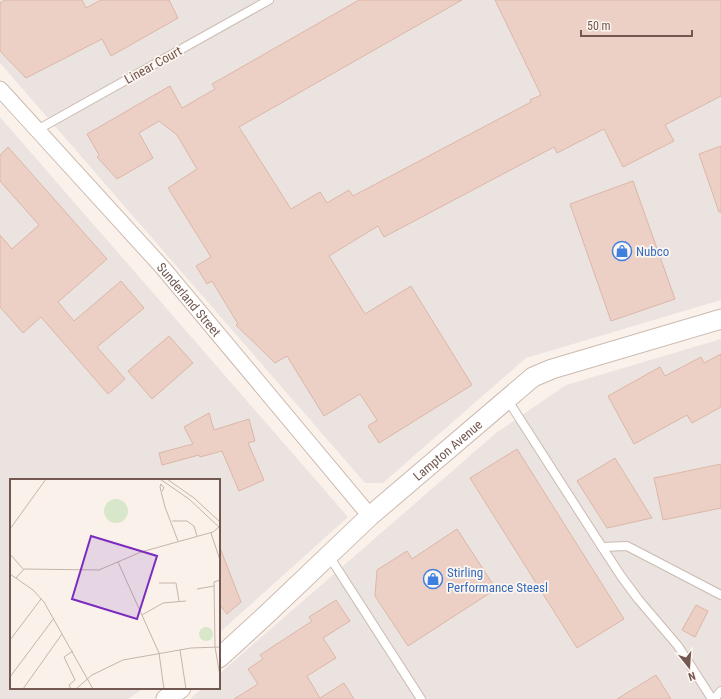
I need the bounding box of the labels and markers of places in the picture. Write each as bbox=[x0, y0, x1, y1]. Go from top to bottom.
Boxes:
shop icon: Nubco bbox=[611, 240, 633, 262]
place label: Nubco bbox=[636, 244, 669, 259]
place label: Stirling Performance Steesl bbox=[447, 565, 548, 595]
shop icon: Stirling Performance Steesl bbox=[422, 568, 444, 590]

